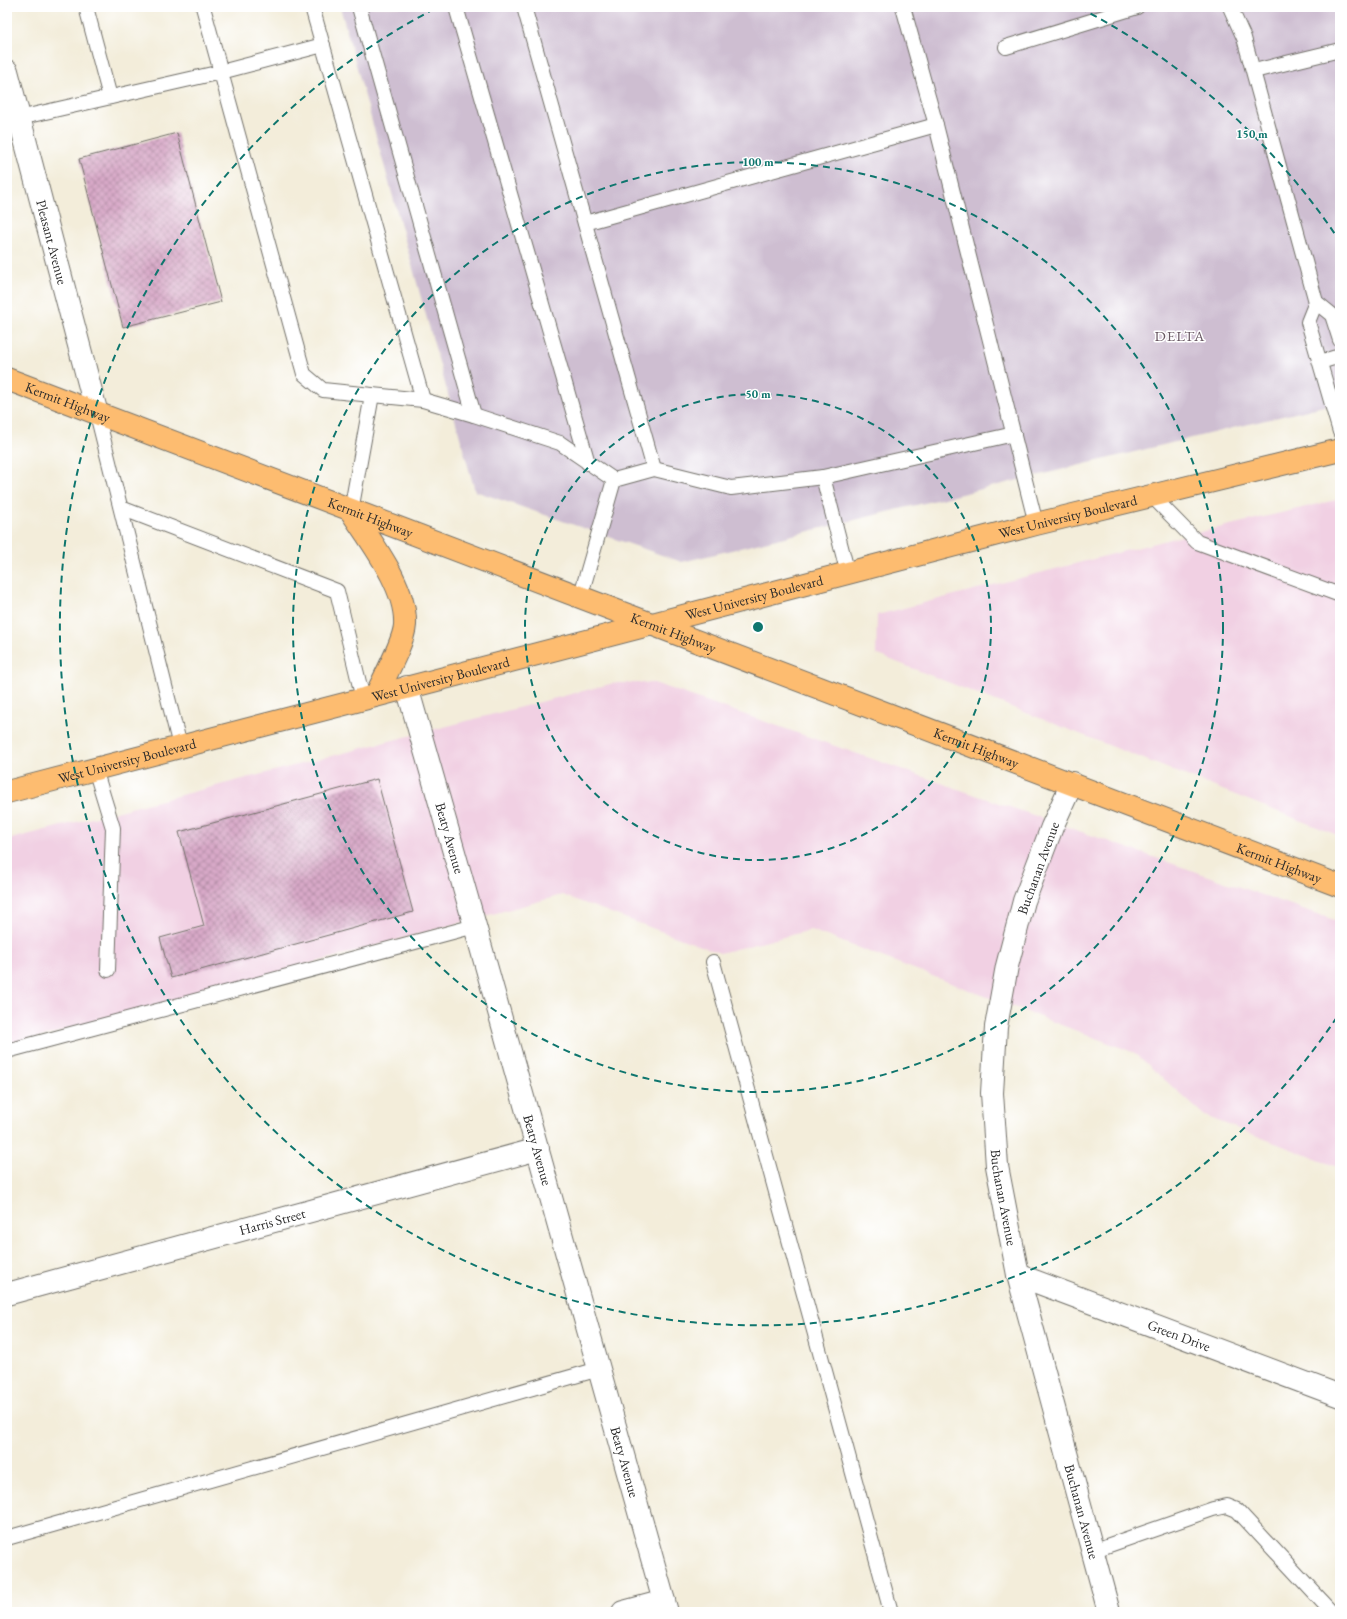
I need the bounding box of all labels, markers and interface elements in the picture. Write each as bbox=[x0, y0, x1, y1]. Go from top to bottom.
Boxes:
text: 150 m bbox=[1236, 126, 1268, 142]
text: 100 m bbox=[742, 154, 774, 170]
street label: Pleasant Avenue bbox=[32, 198, 72, 287]
district label: DELTA bbox=[1155, 326, 1205, 345]
street label: Kermit Highway bbox=[22, 378, 114, 427]
text: 50 m bbox=[745, 386, 771, 402]
street label: West University Boulevard bbox=[997, 491, 1140, 542]
street label: Kermit Highway bbox=[325, 493, 417, 542]
street label: West University Boulevard bbox=[683, 571, 826, 624]
street label: Kermit Highway bbox=[628, 608, 719, 657]
centre of rings bbox=[751, 620, 765, 634]
street label: West University Boulevard bbox=[370, 652, 512, 706]
street label: Kermit Highway bbox=[931, 723, 1022, 772]
street label: West University Boulevard bbox=[56, 734, 199, 787]
street label: Beaty Avenue bbox=[431, 800, 469, 876]
street label: Buchanan Avenue bbox=[1013, 819, 1063, 917]
street label: Kermit Highway bbox=[1234, 838, 1325, 888]
street label: Beaty Avenue bbox=[519, 1112, 556, 1188]
street label: Buchanan Avenue bbox=[987, 1149, 1021, 1248]
street label: Harris Street bbox=[237, 1204, 308, 1239]
street label: Green Drive bbox=[1145, 1315, 1214, 1356]
street label: Beaty Avenue bbox=[607, 1424, 644, 1500]
street label: Buchanan Avenue bbox=[1060, 1462, 1103, 1562]

